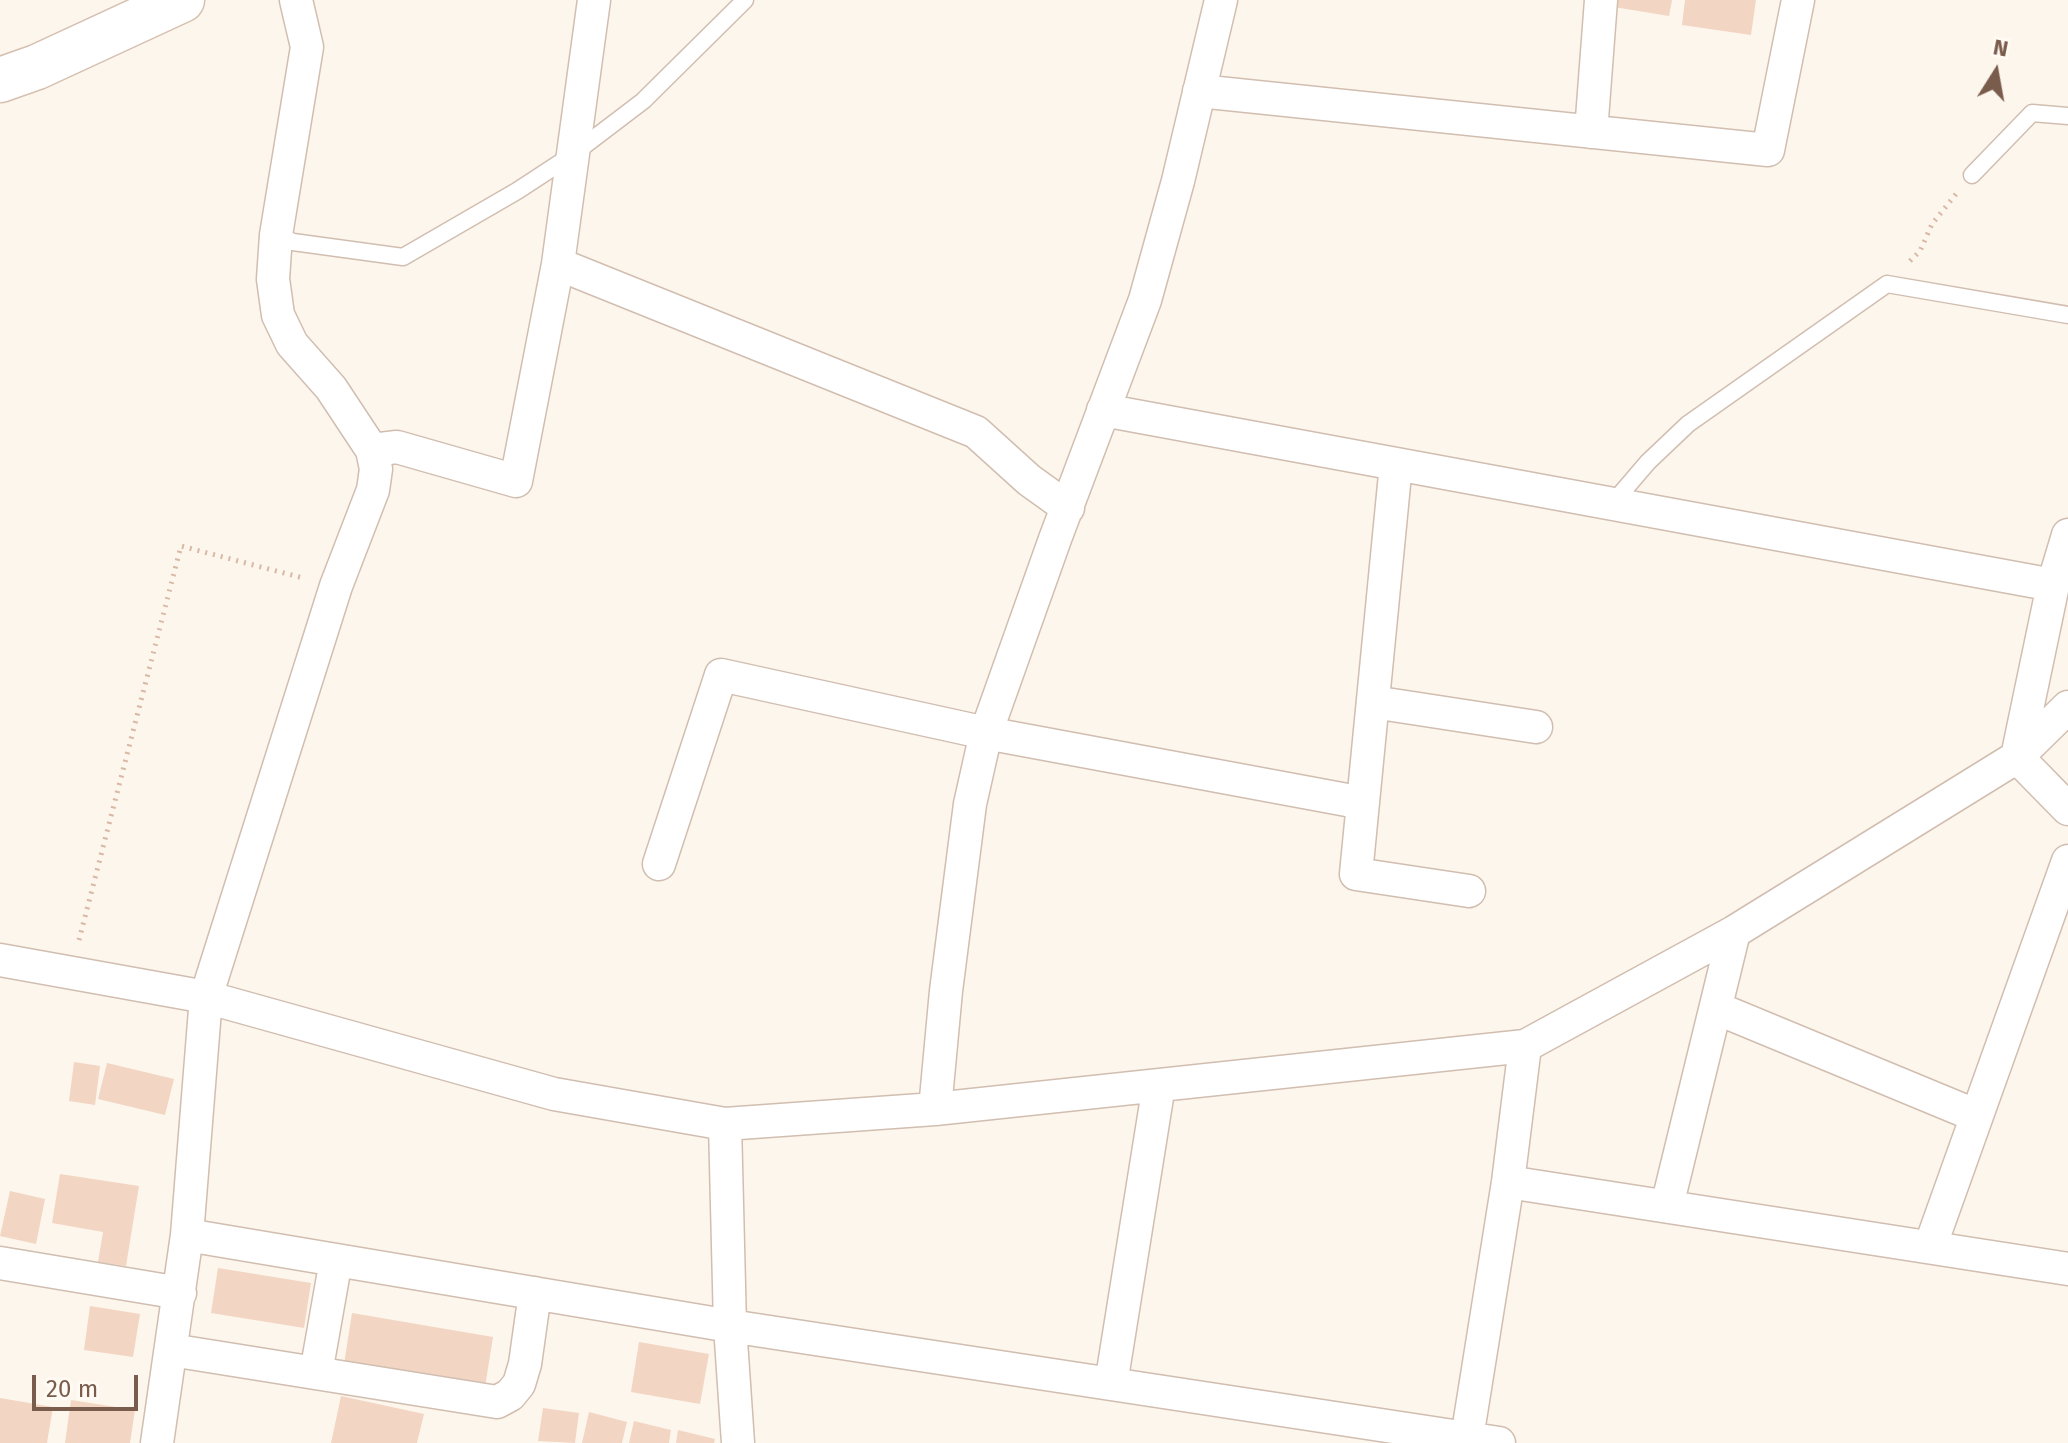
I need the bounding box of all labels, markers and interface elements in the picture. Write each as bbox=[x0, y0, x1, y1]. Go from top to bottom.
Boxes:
north arrow bbox=[1956, 32, 2036, 112]
text: N bbox=[1991, 33, 2010, 63]
scale bar bbox=[36, 1359, 142, 1409]
text: 20 m bbox=[46, 1375, 98, 1403]

